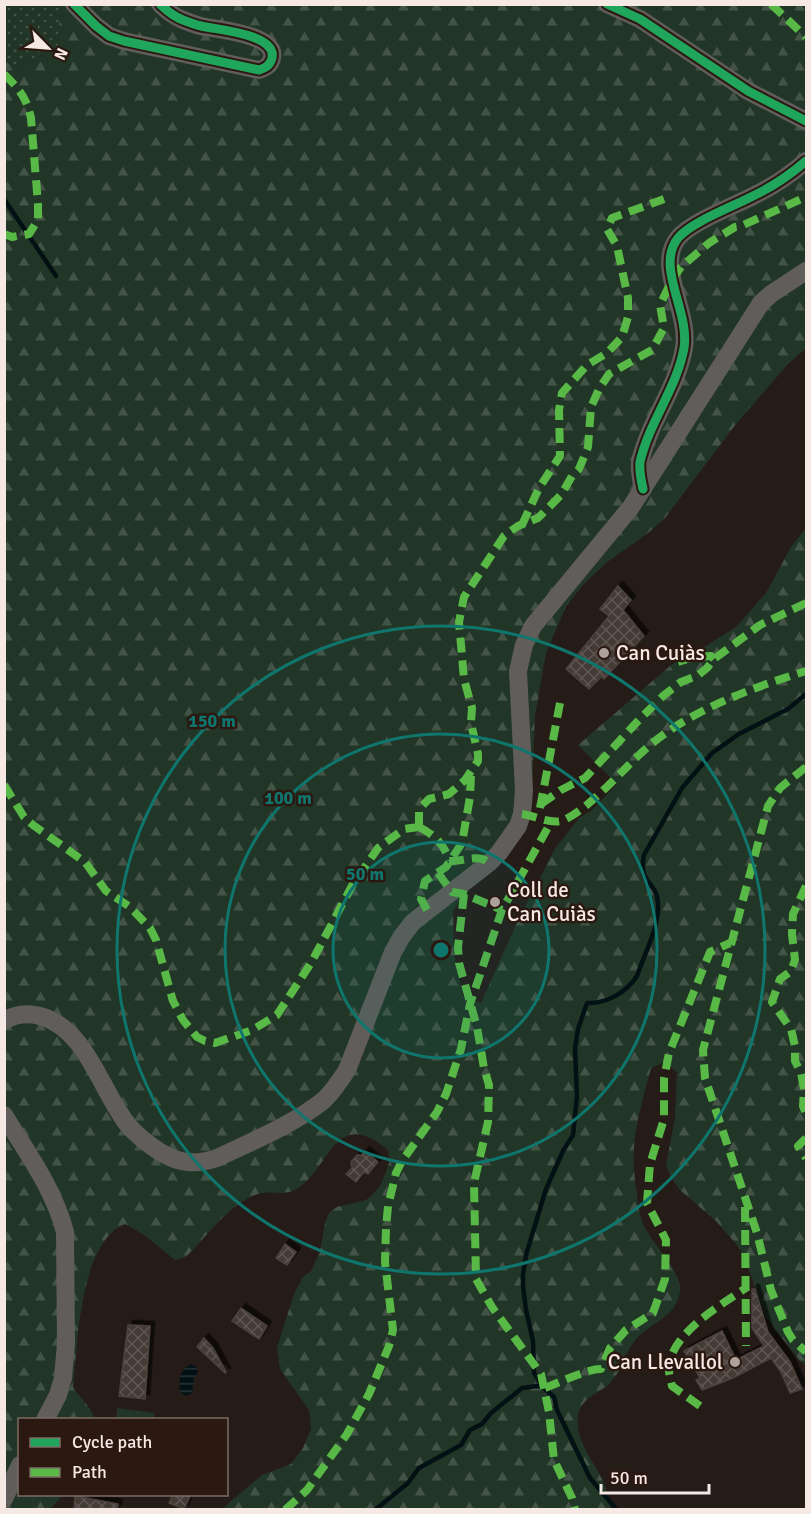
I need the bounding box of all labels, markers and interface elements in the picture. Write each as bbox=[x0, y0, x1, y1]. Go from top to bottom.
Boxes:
north arrow bbox=[18, 18, 78, 78]
text: N bbox=[49, 45, 72, 63]
place label: Can Cuiàs bbox=[616, 640, 705, 666]
marker: Can Cuiàs bbox=[597, 646, 611, 660]
text: 150 m bbox=[188, 710, 236, 732]
text: 100 m bbox=[264, 787, 312, 809]
text: 50 m bbox=[346, 863, 384, 885]
place label: Coll de Can Cuiàs bbox=[507, 877, 596, 927]
marker: Coll de Can Cuiàs bbox=[488, 895, 502, 909]
centre of rings bbox=[431, 940, 451, 960]
place label: Can Llevallol bbox=[608, 1349, 723, 1375]
marker: Can Llevallol bbox=[728, 1355, 742, 1369]
legend bbox=[18, 1418, 228, 1496]
text: Cycle path bbox=[72, 1431, 152, 1453]
scale bar bbox=[601, 1457, 709, 1495]
text: Path bbox=[72, 1461, 107, 1483]
text: 50 m bbox=[610, 1467, 648, 1489]

